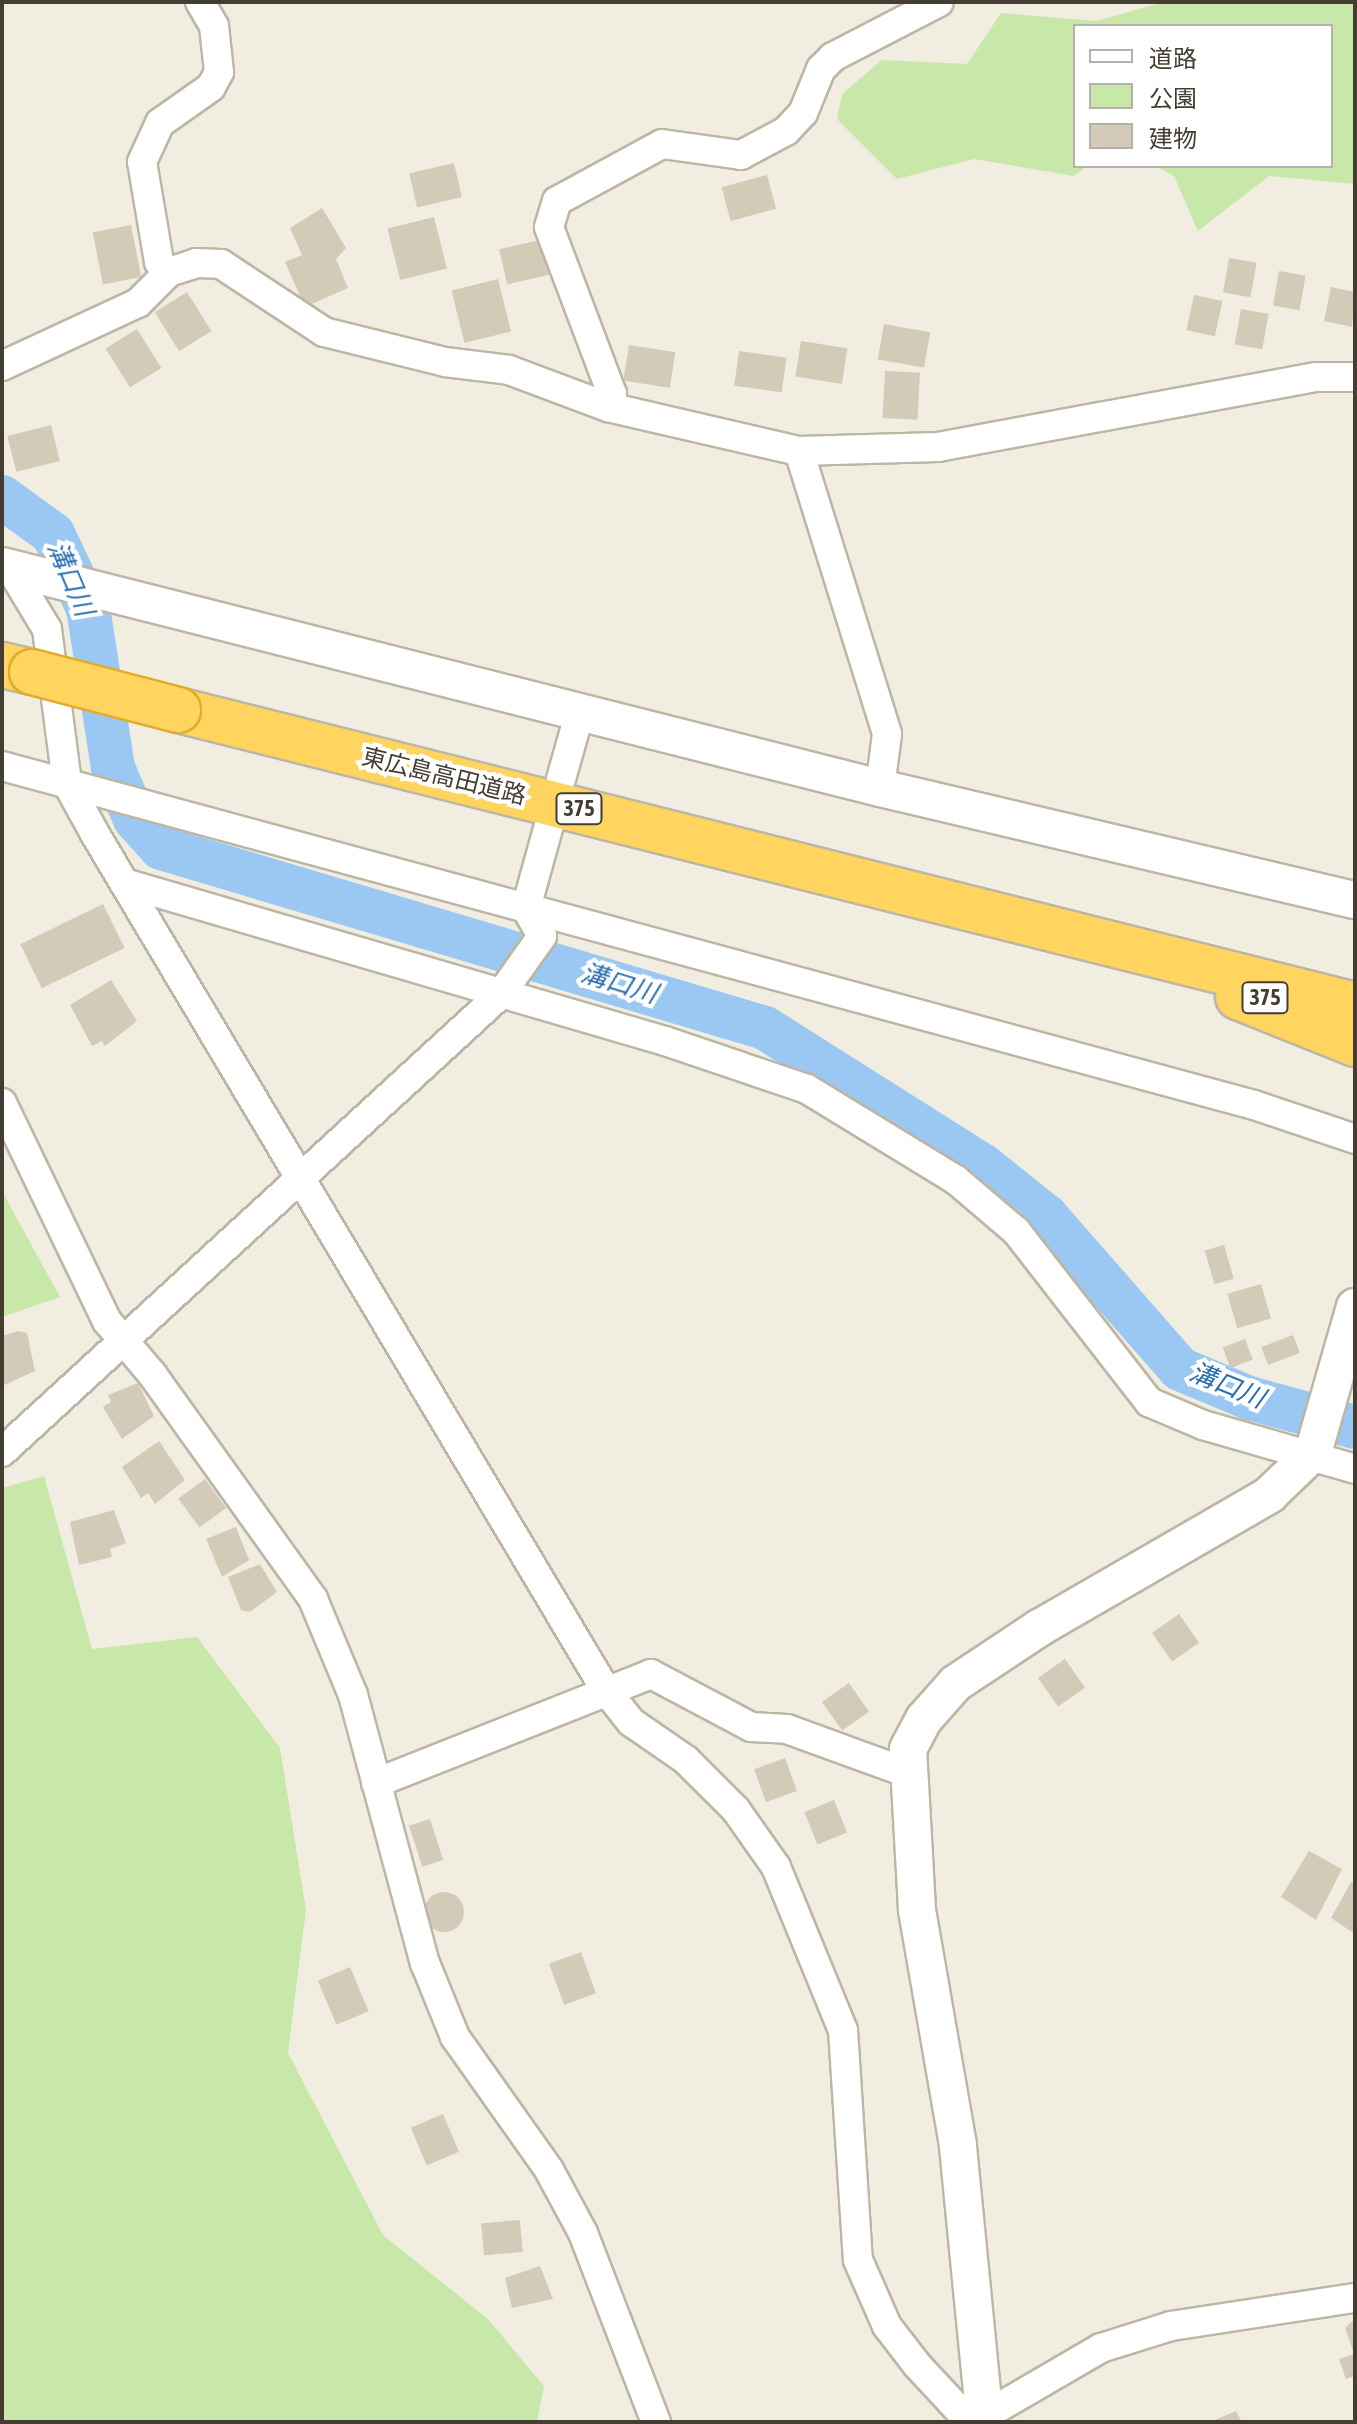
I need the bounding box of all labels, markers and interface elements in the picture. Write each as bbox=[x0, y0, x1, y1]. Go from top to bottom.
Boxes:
legend bbox=[1073, 24, 1333, 168]
text: 道路 bbox=[1149, 45, 1197, 72]
text: 公園 bbox=[1149, 85, 1197, 112]
text: 建物 bbox=[1149, 125, 1197, 152]
water label: 溝口川 bbox=[40, 537, 100, 621]
street label: 東広島高田道路 bbox=[359, 742, 529, 810]
road number: 375 bbox=[555, 791, 603, 827]
water label: 溝口川 bbox=[577, 958, 661, 1010]
road number: 375 bbox=[1241, 980, 1289, 1016]
water label: 溝口川 bbox=[1185, 1357, 1269, 1415]

